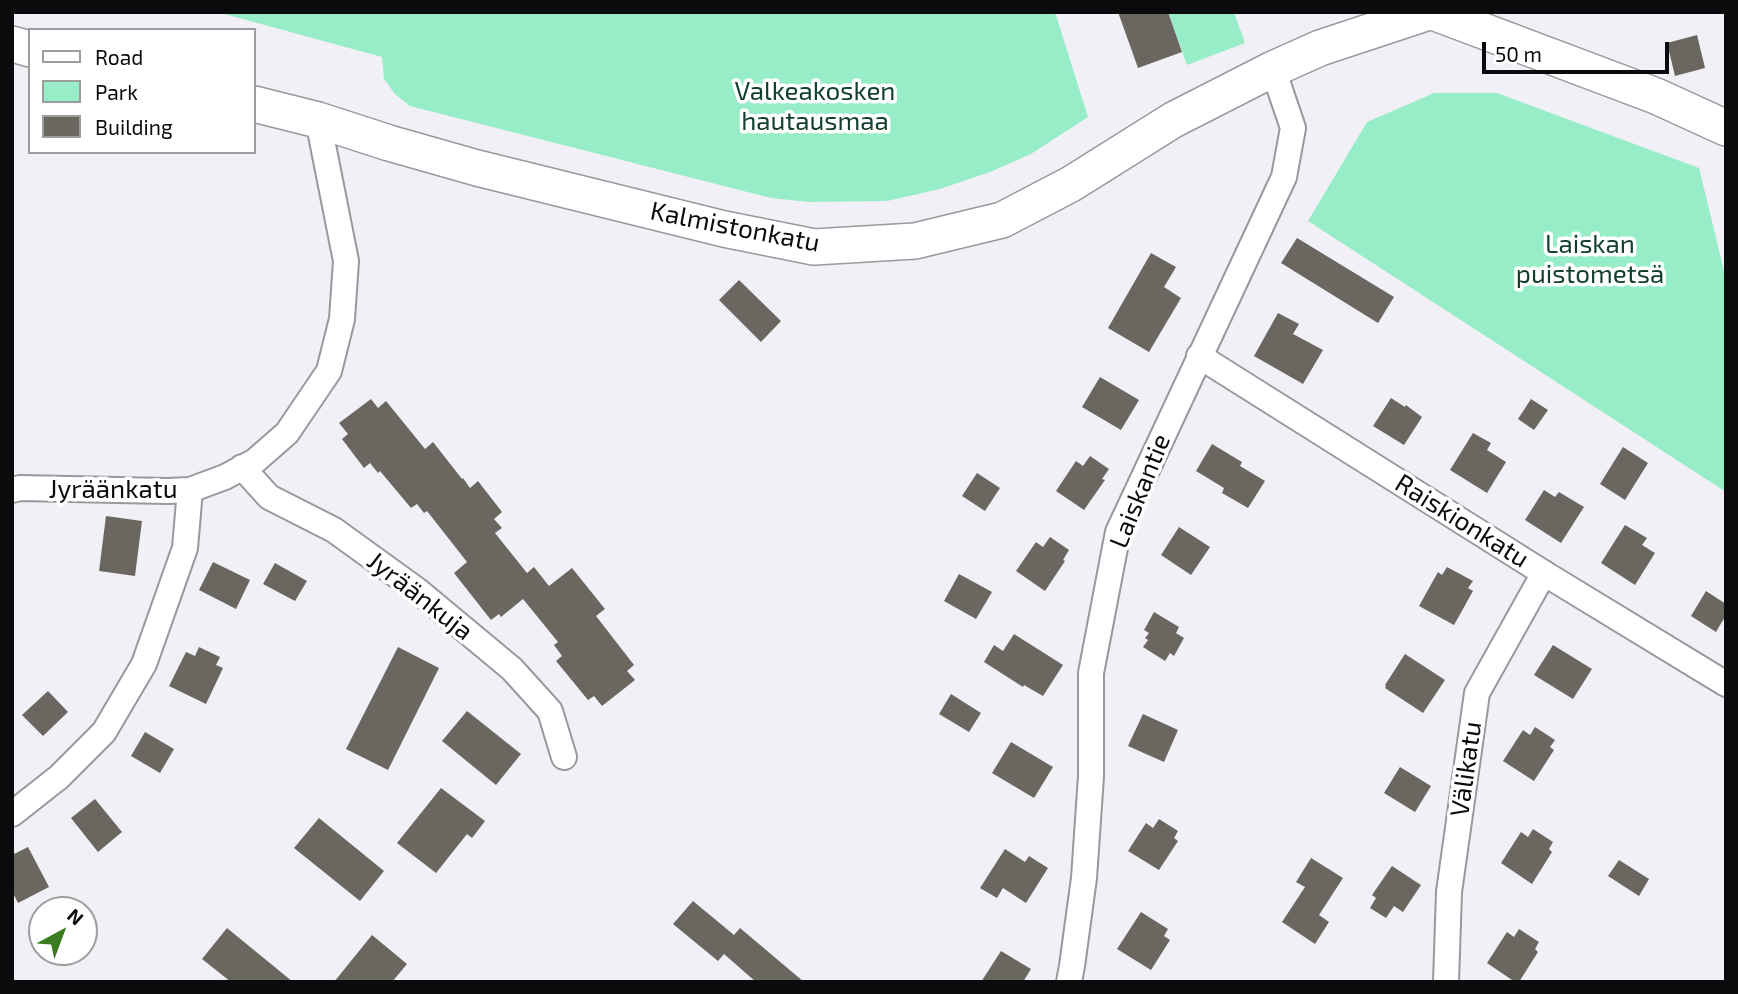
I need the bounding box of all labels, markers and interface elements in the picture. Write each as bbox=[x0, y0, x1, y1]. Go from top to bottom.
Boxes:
legend bbox=[28, 28, 256, 154]
scale bar bbox=[1486, 28, 1673, 72]
text: 50 m bbox=[1495, 41, 1542, 66]
text: Road bbox=[95, 44, 143, 69]
park label: Valkeakosken hautausmaa bbox=[735, 75, 895, 136]
text: Park bbox=[95, 79, 138, 104]
text: Building bbox=[95, 114, 173, 139]
street label: Kalmistonkatu bbox=[648, 195, 822, 259]
park label: Laiskan puistometsä bbox=[1516, 228, 1664, 290]
street label: Laiskantie bbox=[1103, 429, 1177, 553]
street label: Raiskionkatu bbox=[1389, 468, 1535, 574]
street label: Jyräänkatu bbox=[49, 473, 177, 505]
street label: Jyräänkuja bbox=[361, 545, 479, 647]
street label: Välikatu bbox=[1444, 719, 1488, 819]
north arrow bbox=[28, 896, 98, 966]
text: N bbox=[63, 903, 89, 929]

